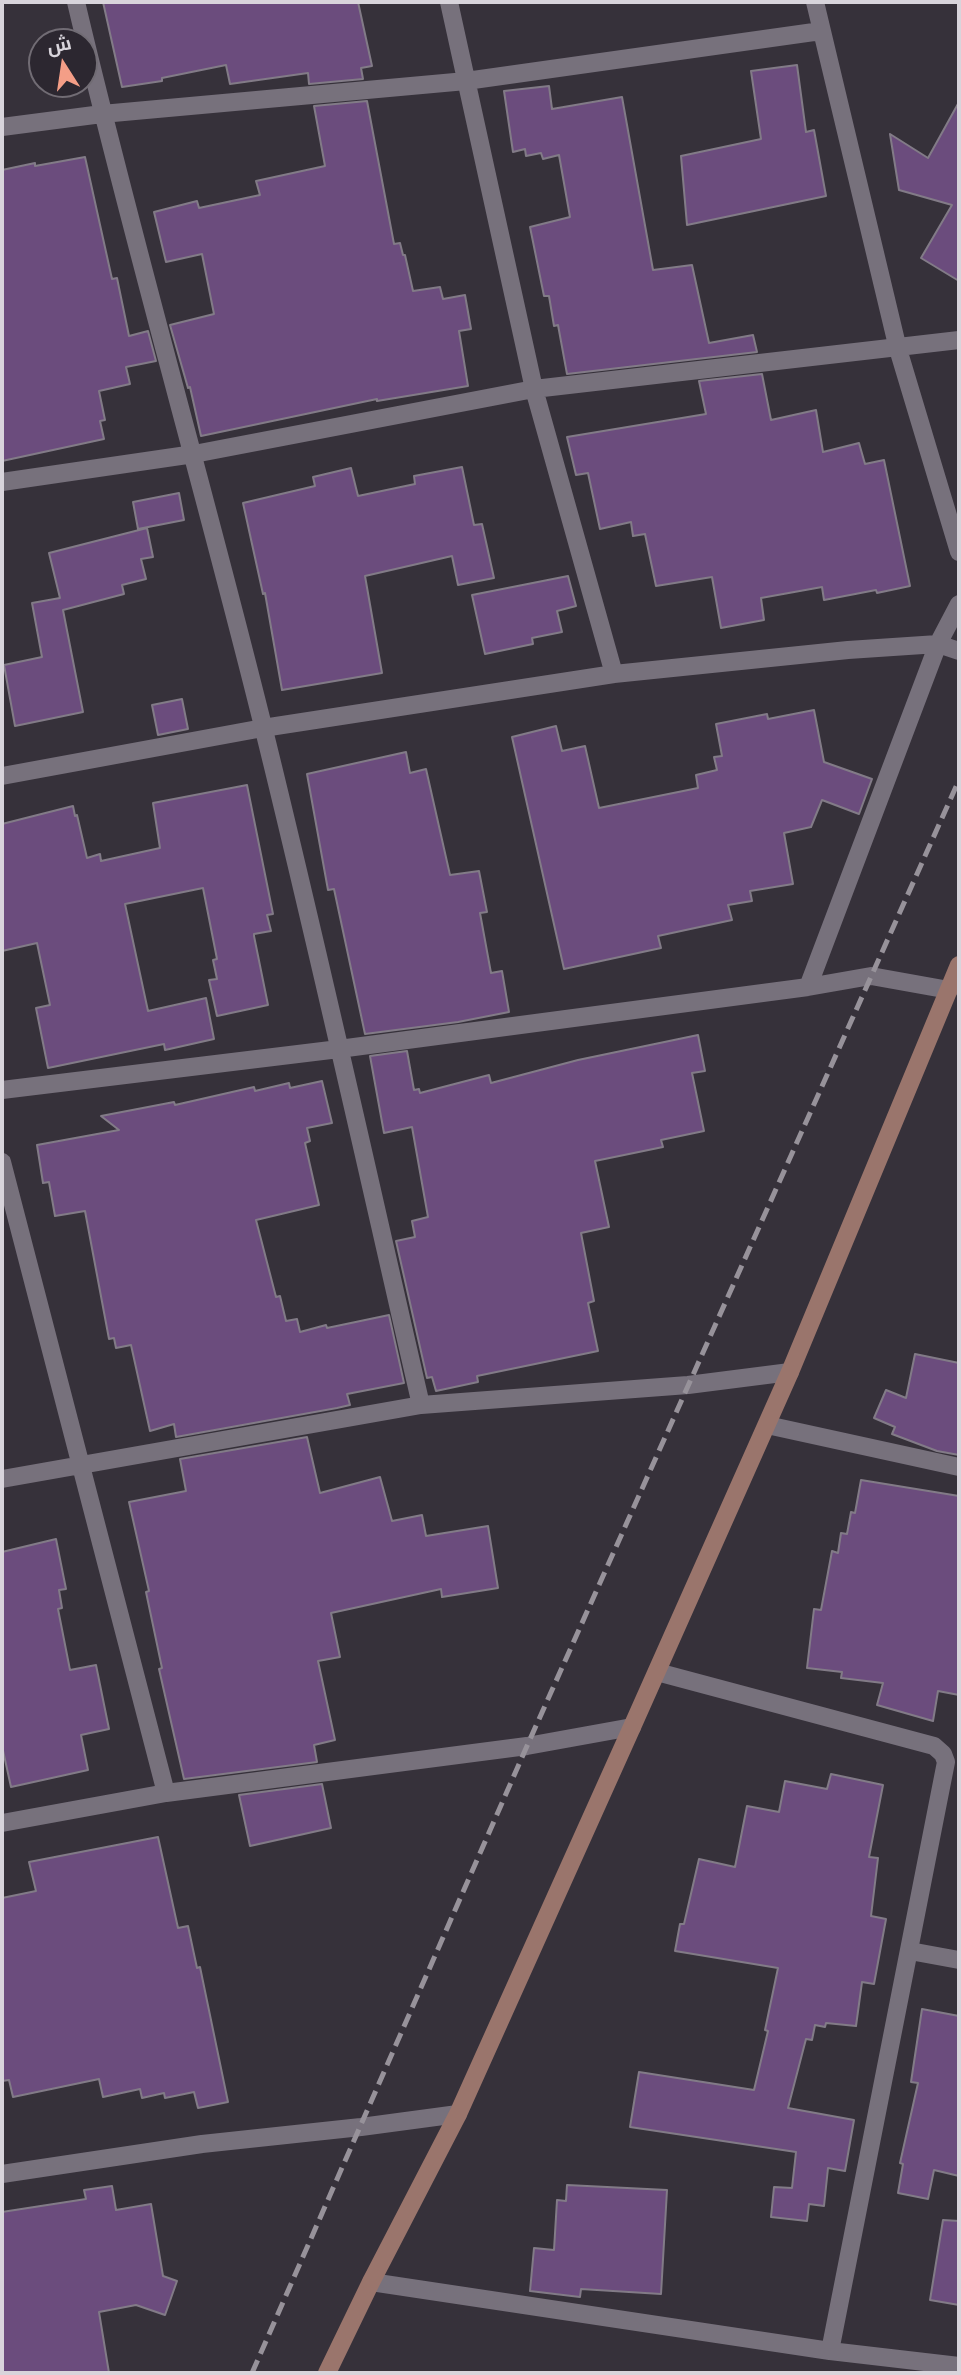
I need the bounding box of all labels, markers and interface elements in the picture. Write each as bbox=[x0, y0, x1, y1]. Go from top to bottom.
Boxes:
north arrow bbox=[28, 28, 98, 98]
text: ش bbox=[44, 29, 74, 60]

